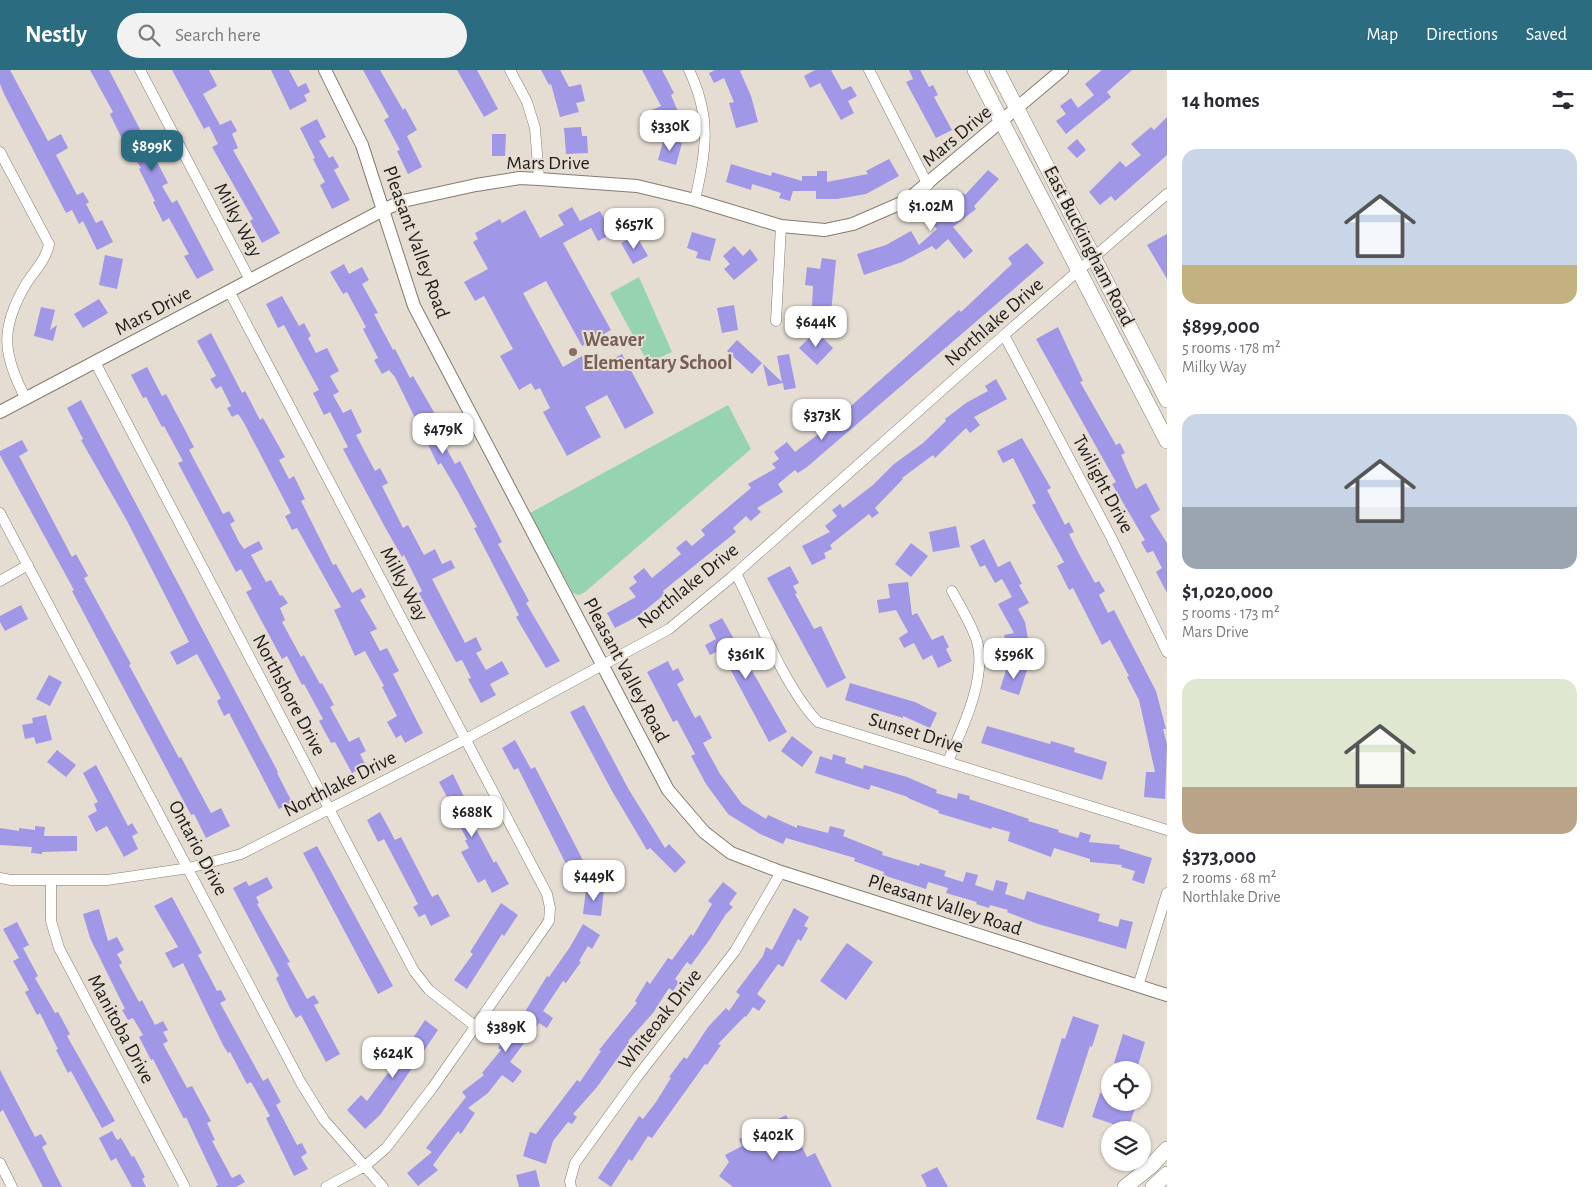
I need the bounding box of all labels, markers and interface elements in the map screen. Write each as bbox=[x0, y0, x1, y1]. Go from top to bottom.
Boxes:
search box bbox=[117, 13, 467, 58]
icon: search bbox=[135, 21, 163, 49]
text: Nestly bbox=[25, 23, 87, 47]
text: Search here bbox=[175, 26, 261, 45]
text: Map bbox=[1367, 26, 1398, 44]
text: Directions bbox=[1426, 26, 1498, 44]
text: Saved bbox=[1526, 26, 1567, 44]
icon: filters bbox=[1549, 86, 1577, 114]
text: 14 homes bbox=[1182, 90, 1260, 111]
street label: Mars Drive bbox=[919, 102, 995, 170]
pin: $330K bbox=[635, 109, 705, 152]
text: $330K bbox=[651, 118, 689, 134]
pin: $899K bbox=[117, 129, 187, 172]
text: $899K bbox=[132, 138, 172, 154]
street label: Mars Drive bbox=[506, 153, 590, 173]
street label: Pleasant Valley Road bbox=[379, 163, 453, 321]
street label: East Buckingham Road bbox=[1040, 163, 1138, 329]
street label: Milky Way bbox=[210, 180, 266, 261]
icon: home bbox=[1335, 181, 1425, 271]
pin: $1.02M bbox=[890, 190, 972, 232]
text: $1.02M bbox=[908, 198, 954, 214]
pin: $657K bbox=[599, 208, 669, 250]
text: $657K bbox=[615, 216, 653, 232]
street label: Northlake Drive bbox=[941, 274, 1047, 370]
street label: Mars Drive bbox=[111, 283, 195, 339]
pin: $644K bbox=[781, 306, 851, 348]
text: $644K bbox=[796, 314, 836, 330]
text: $899,000 bbox=[1182, 316, 1260, 337]
place label: Weaver Elementary School bbox=[583, 330, 732, 373]
text: 5 rooms · 178 m² bbox=[1182, 340, 1280, 356]
marker: Weaver Elementary School bbox=[567, 346, 579, 358]
text: Milky Way bbox=[1182, 359, 1247, 375]
pin: $373K bbox=[787, 398, 857, 441]
text: $373K bbox=[803, 407, 841, 423]
pin: $479K bbox=[408, 412, 478, 455]
text: $479K bbox=[423, 421, 463, 437]
street label: Twilight Drive bbox=[1069, 432, 1137, 536]
icon: home bbox=[1335, 446, 1425, 536]
street label: Northlake Drive bbox=[634, 539, 742, 633]
street label: Milky Way bbox=[376, 544, 432, 625]
text: $1,020,000 bbox=[1182, 581, 1273, 602]
street label: Pleasant Valley Road bbox=[580, 594, 672, 746]
text: 5 rooms · 173 m² bbox=[1182, 605, 1280, 621]
text: Mars Drive bbox=[1182, 624, 1249, 640]
street label: Northshore Drive bbox=[249, 631, 329, 759]
pin: $361K bbox=[711, 638, 781, 680]
pin: $596K bbox=[979, 638, 1049, 680]
text: $361K bbox=[728, 646, 764, 662]
text: $596K bbox=[995, 646, 1033, 662]
street label: Sunset Drive bbox=[866, 709, 966, 757]
icon: home bbox=[1335, 711, 1425, 801]
street label: Northlake Drive bbox=[281, 747, 399, 821]
pin: $688K bbox=[437, 796, 507, 838]
street label: Ontario Drive bbox=[165, 797, 231, 899]
text: $688K bbox=[452, 804, 492, 820]
text: $373,000 bbox=[1182, 846, 1256, 867]
pin: $449K bbox=[559, 860, 629, 902]
text: $449K bbox=[574, 868, 614, 884]
text: 2 rooms · 68 m² bbox=[1182, 870, 1276, 886]
street label: Pleasant Valley Road bbox=[866, 871, 1024, 939]
text: Northlake Drive bbox=[1182, 889, 1281, 905]
street label: Whiteoak Drive bbox=[615, 965, 705, 1073]
street label: Manitoba Drive bbox=[84, 971, 158, 1087]
pin: $389K bbox=[471, 1010, 541, 1053]
text: $389K bbox=[486, 1019, 526, 1035]
pin: $624K bbox=[358, 1036, 428, 1079]
text: $624K bbox=[373, 1045, 413, 1061]
map controls bbox=[1101, 1061, 1151, 1171]
button: locate bbox=[1101, 1061, 1151, 1111]
pin: $402K bbox=[738, 1118, 808, 1161]
button: layers bbox=[1101, 1121, 1151, 1171]
text: $402K bbox=[753, 1127, 793, 1143]

